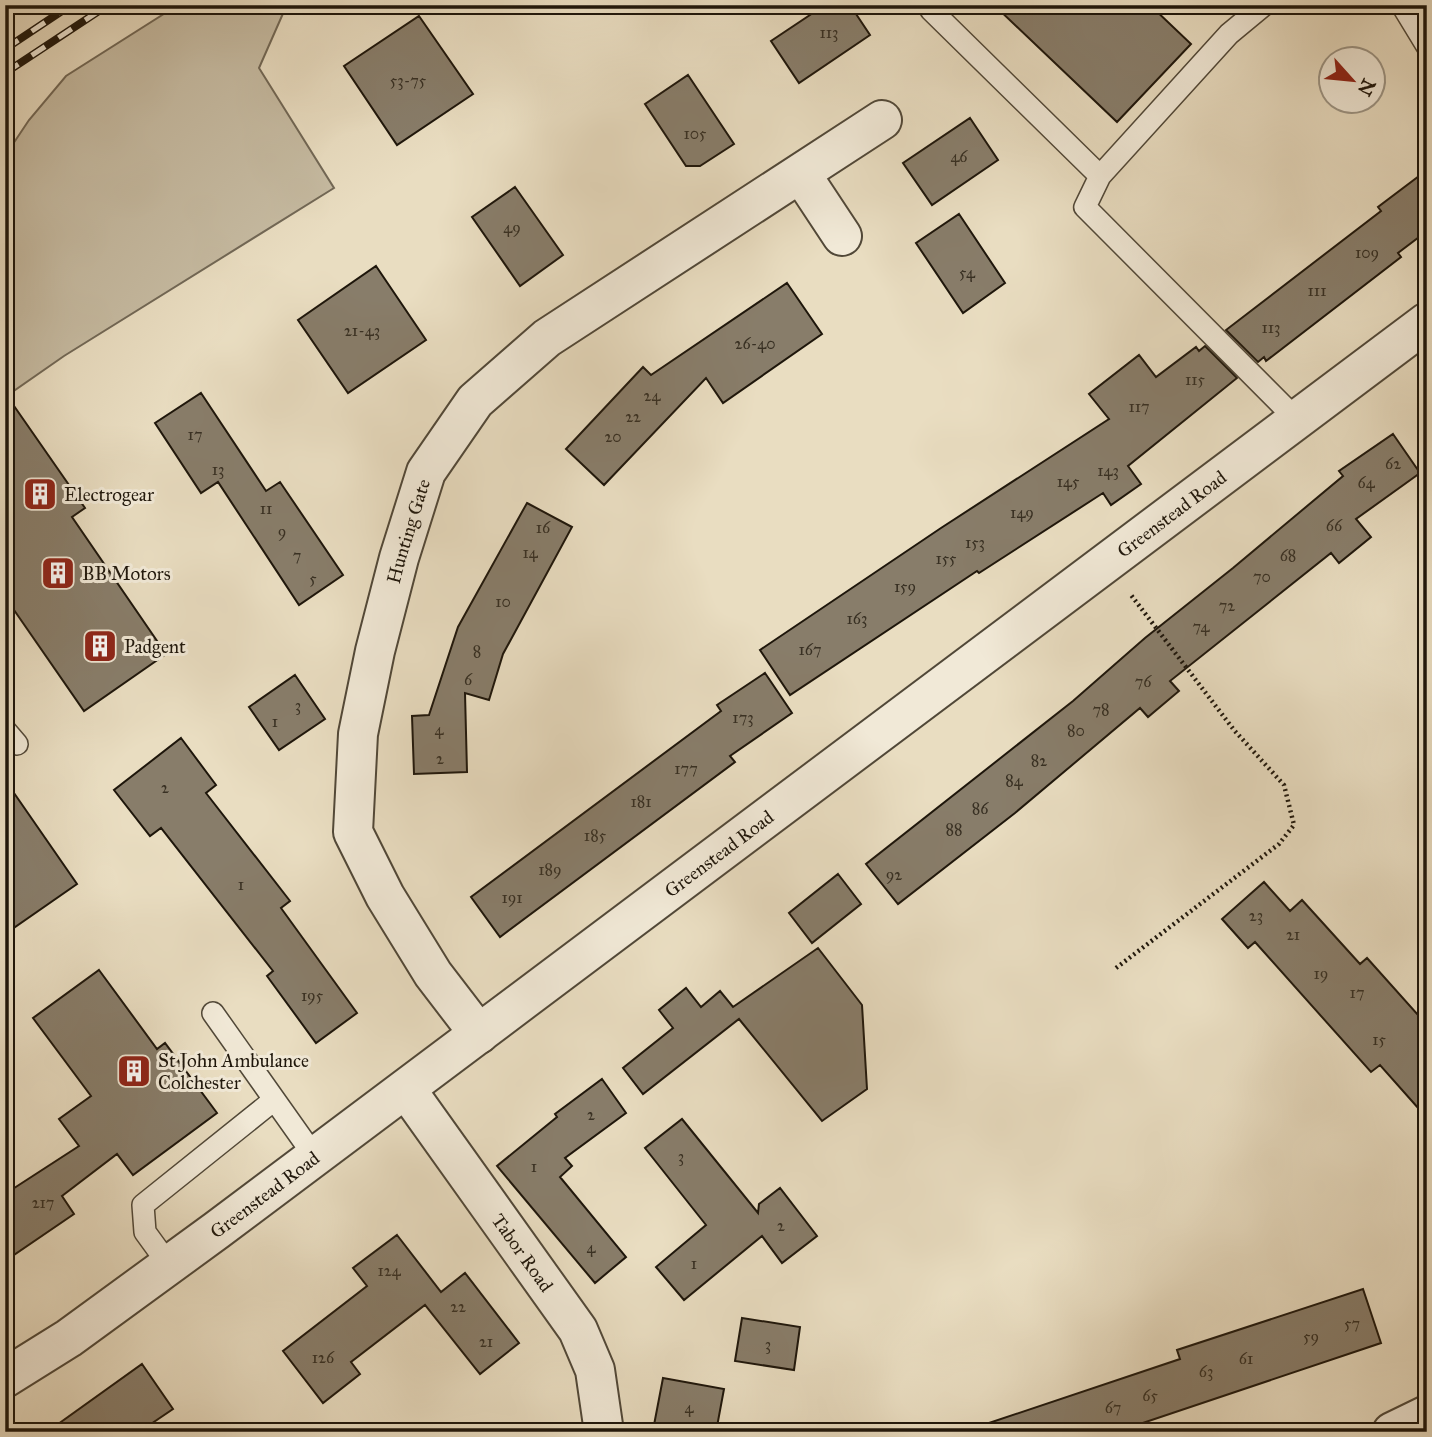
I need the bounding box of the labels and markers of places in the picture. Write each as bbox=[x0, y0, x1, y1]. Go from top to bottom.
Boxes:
building icon: Electrogear bbox=[21, 475, 59, 513]
place label: Electrogear bbox=[64, 483, 155, 507]
building icon: BB Motors bbox=[39, 554, 77, 592]
place label: BB Motors bbox=[82, 562, 171, 585]
building icon: Padgent bbox=[81, 627, 119, 665]
place label: Padgent bbox=[124, 635, 186, 659]
place label: St John Ambulance Colchester bbox=[158, 1049, 309, 1094]
building icon: St John Ambulance Colchester bbox=[115, 1052, 153, 1090]

